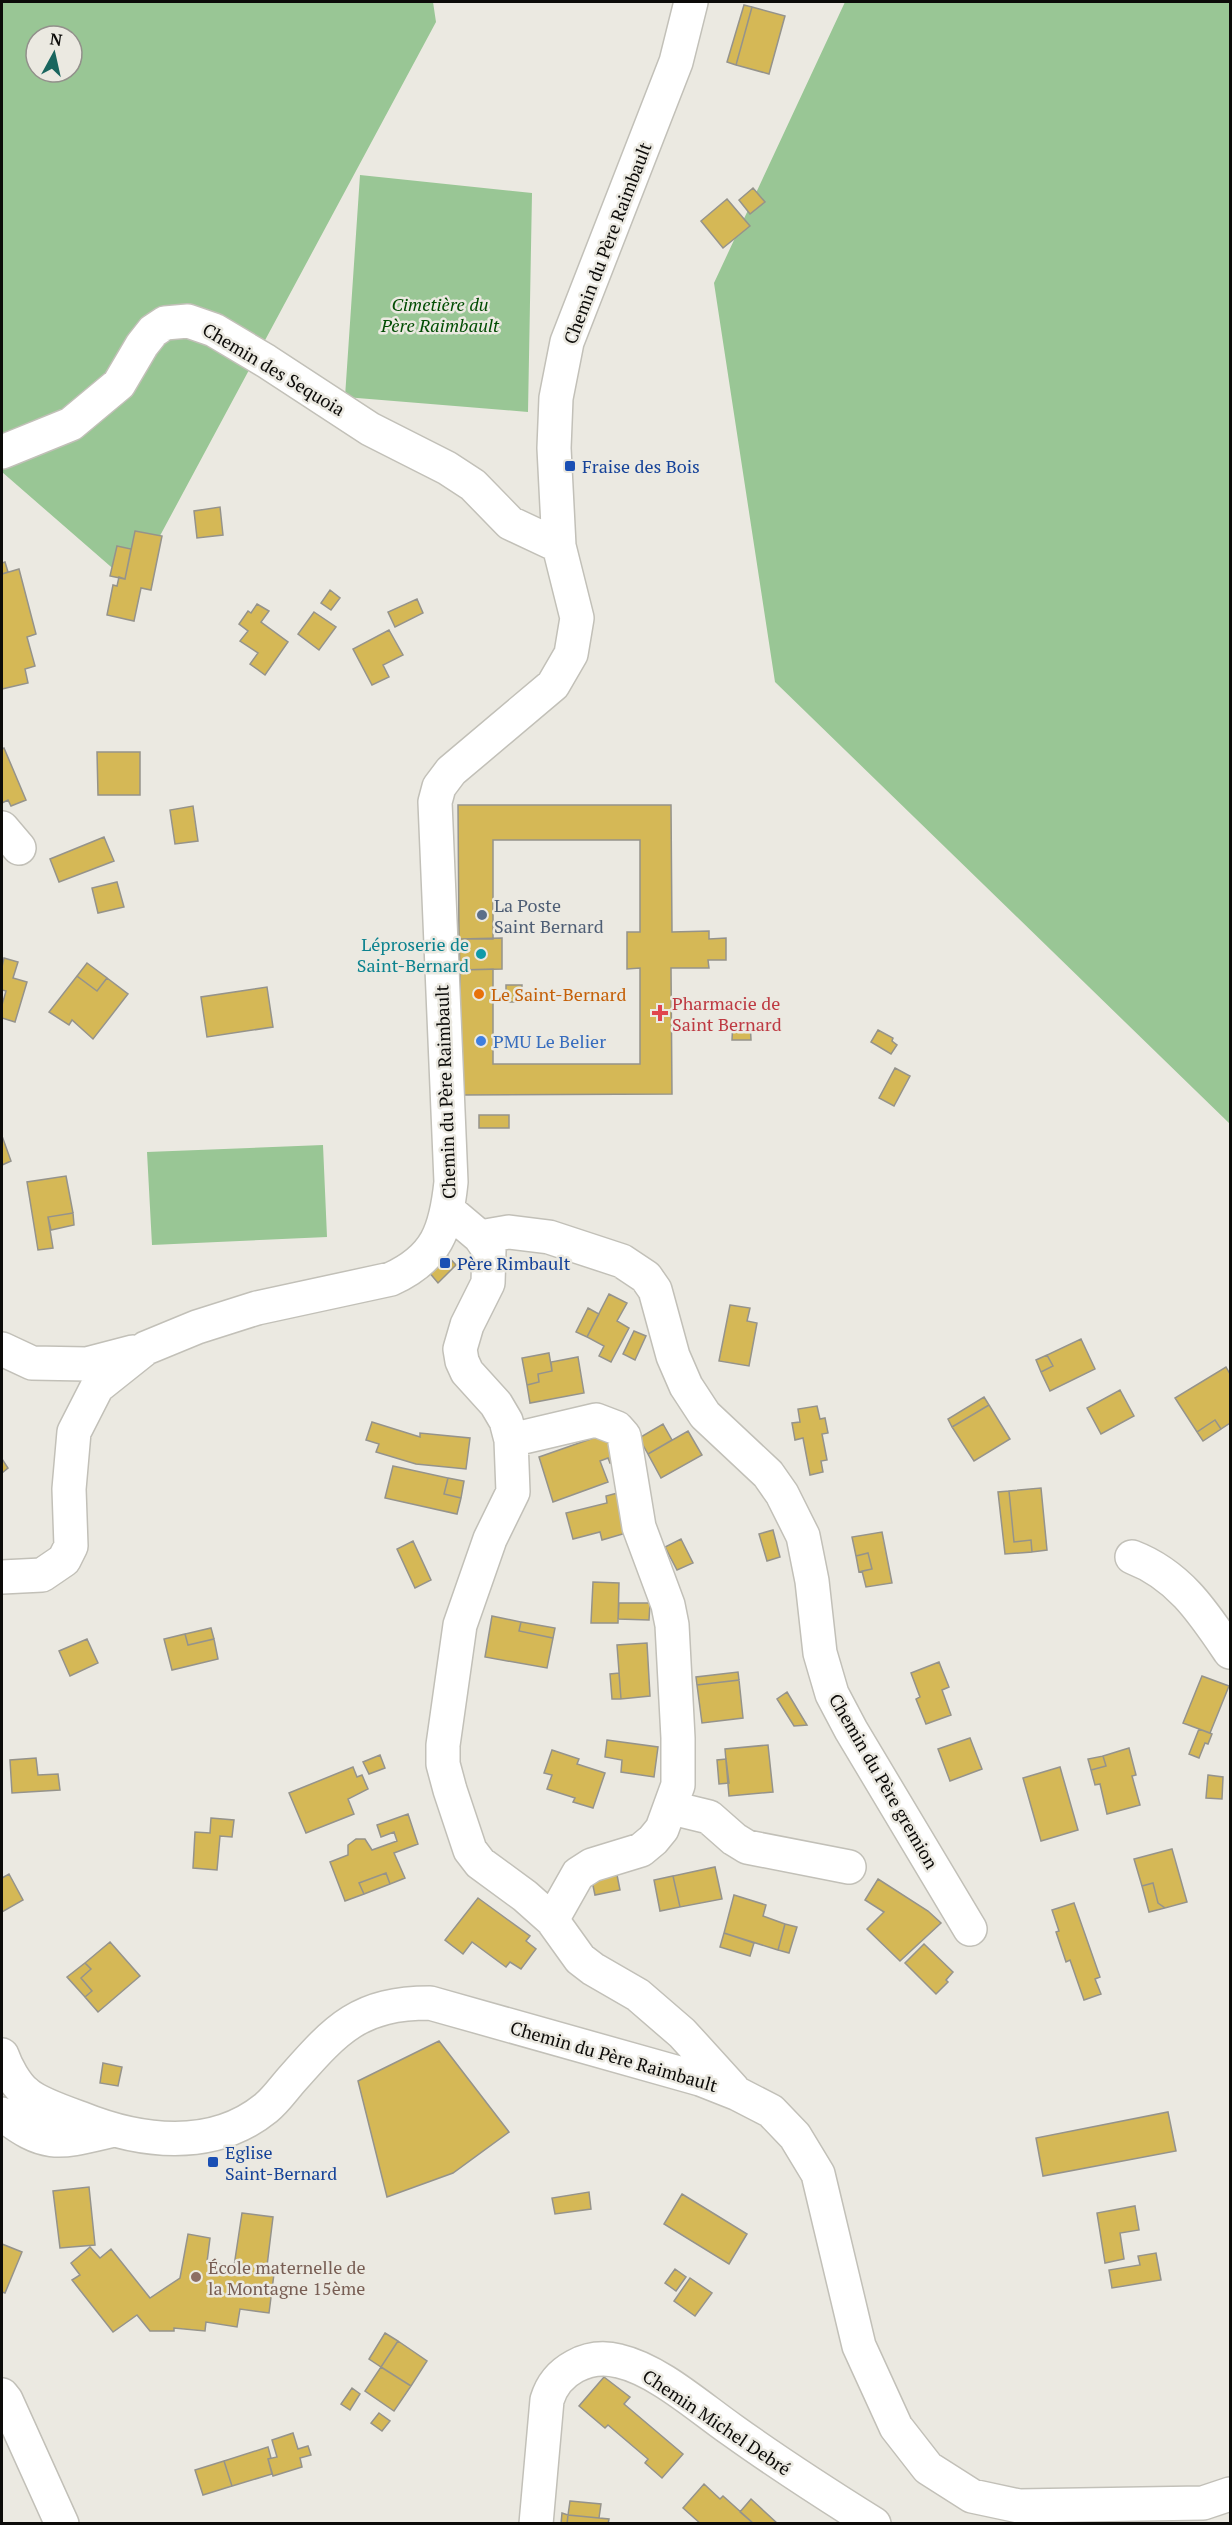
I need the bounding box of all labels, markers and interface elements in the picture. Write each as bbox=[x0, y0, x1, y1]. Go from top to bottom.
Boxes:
north arrow bbox=[24, 24, 84, 84]
text: N bbox=[49, 27, 64, 51]
street label: Chemin du Père Raimbault bbox=[557, 138, 657, 347]
park label: Cimetière du Père Raimbault bbox=[380, 292, 500, 337]
street label: Chemin des Sequoia bbox=[198, 317, 350, 421]
place label: Fraise des Bois bbox=[582, 454, 700, 478]
marker: Fraise des Bois bbox=[563, 459, 577, 473]
place label: La Poste Saint Bernard bbox=[494, 893, 604, 938]
marker: La Poste Saint Bernard bbox=[475, 908, 489, 922]
place label: Léproserie de Saint-Bernard bbox=[357, 932, 469, 977]
marker: Léproserie de Saint-Bernard bbox=[474, 947, 488, 961]
place label: Le Saint-Bernard bbox=[491, 982, 627, 1006]
street label: Chemin du Père Raimbault bbox=[429, 984, 461, 1200]
marker: Le Saint-Bernard bbox=[472, 987, 486, 1001]
place label: Pharmacie de Saint Bernard bbox=[672, 991, 782, 1036]
marker: Pharmacie de Saint Bernard bbox=[653, 1006, 667, 1020]
place label: PMU Le Belier bbox=[493, 1029, 606, 1053]
marker: PMU Le Belier bbox=[474, 1034, 488, 1048]
place label: Père Rimbault bbox=[457, 1251, 571, 1275]
marker: Père Rimbault bbox=[438, 1256, 452, 1270]
street label: Chemin du Père gremion bbox=[824, 1689, 944, 1873]
street label: Chemin du Père Raimbault bbox=[508, 2015, 721, 2097]
place label: Eglise Saint-Bernard bbox=[225, 2140, 337, 2185]
marker: Eglise Saint-Bernard bbox=[206, 2155, 220, 2169]
place label: École maternelle de la Montagne 15ème bbox=[208, 2255, 366, 2300]
marker: École maternelle de la Montagne 15ème bbox=[189, 2270, 203, 2284]
street label: Chemin Michel Debré bbox=[638, 2364, 796, 2480]

